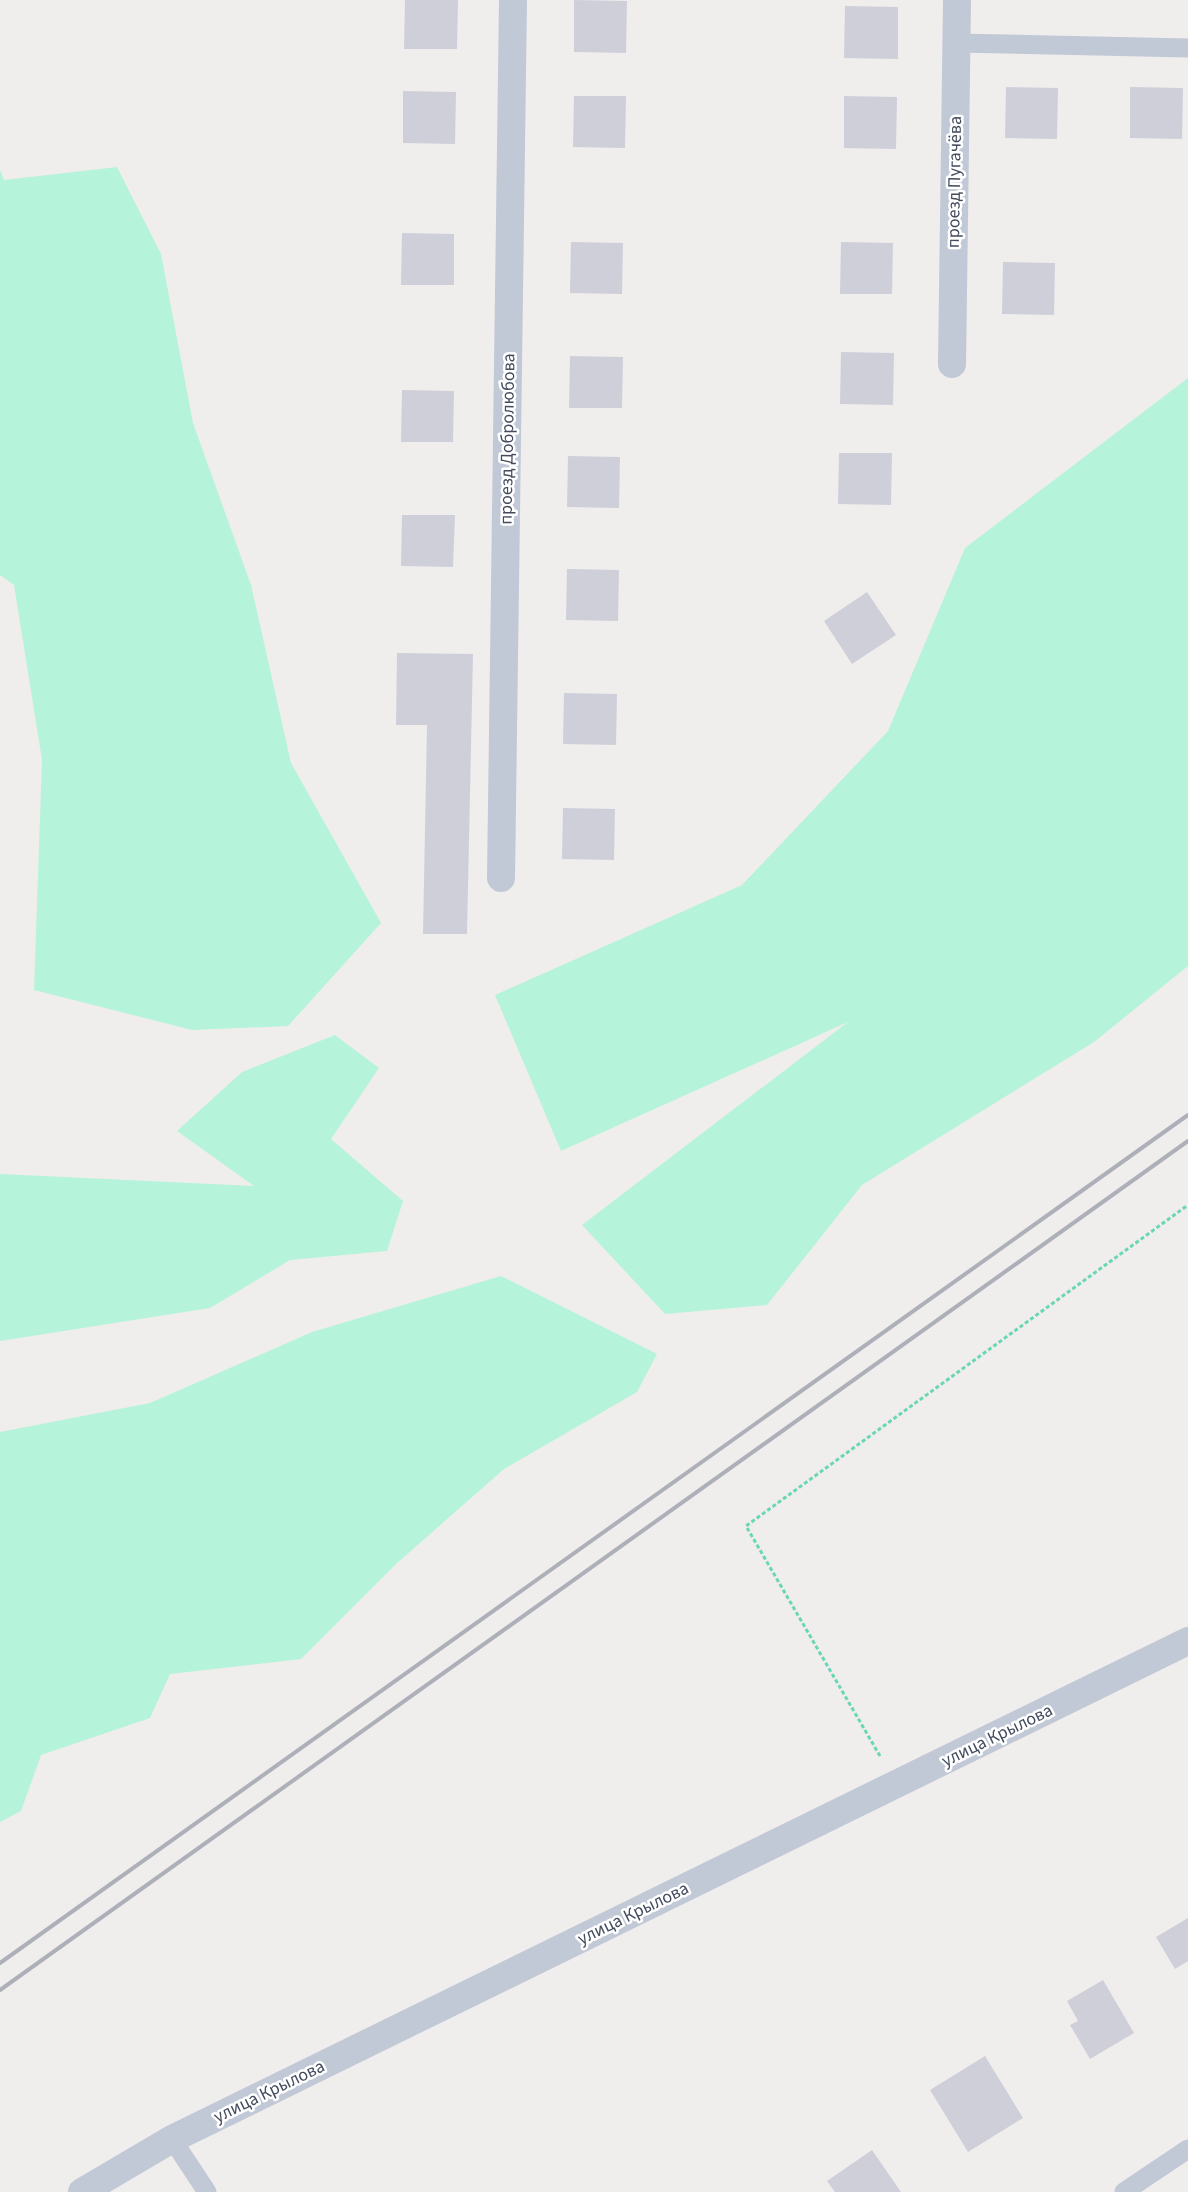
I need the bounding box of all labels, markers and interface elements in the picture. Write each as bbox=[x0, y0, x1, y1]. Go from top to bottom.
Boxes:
street label: проезд Пугачёва bbox=[941, 116, 968, 248]
street label: проезд Добролюбова bbox=[494, 353, 521, 525]
street label: улица Крылова bbox=[937, 1698, 1057, 1773]
street label: улица Крылова bbox=[573, 1876, 693, 1951]
street label: улица Крылова bbox=[209, 2054, 329, 2129]

